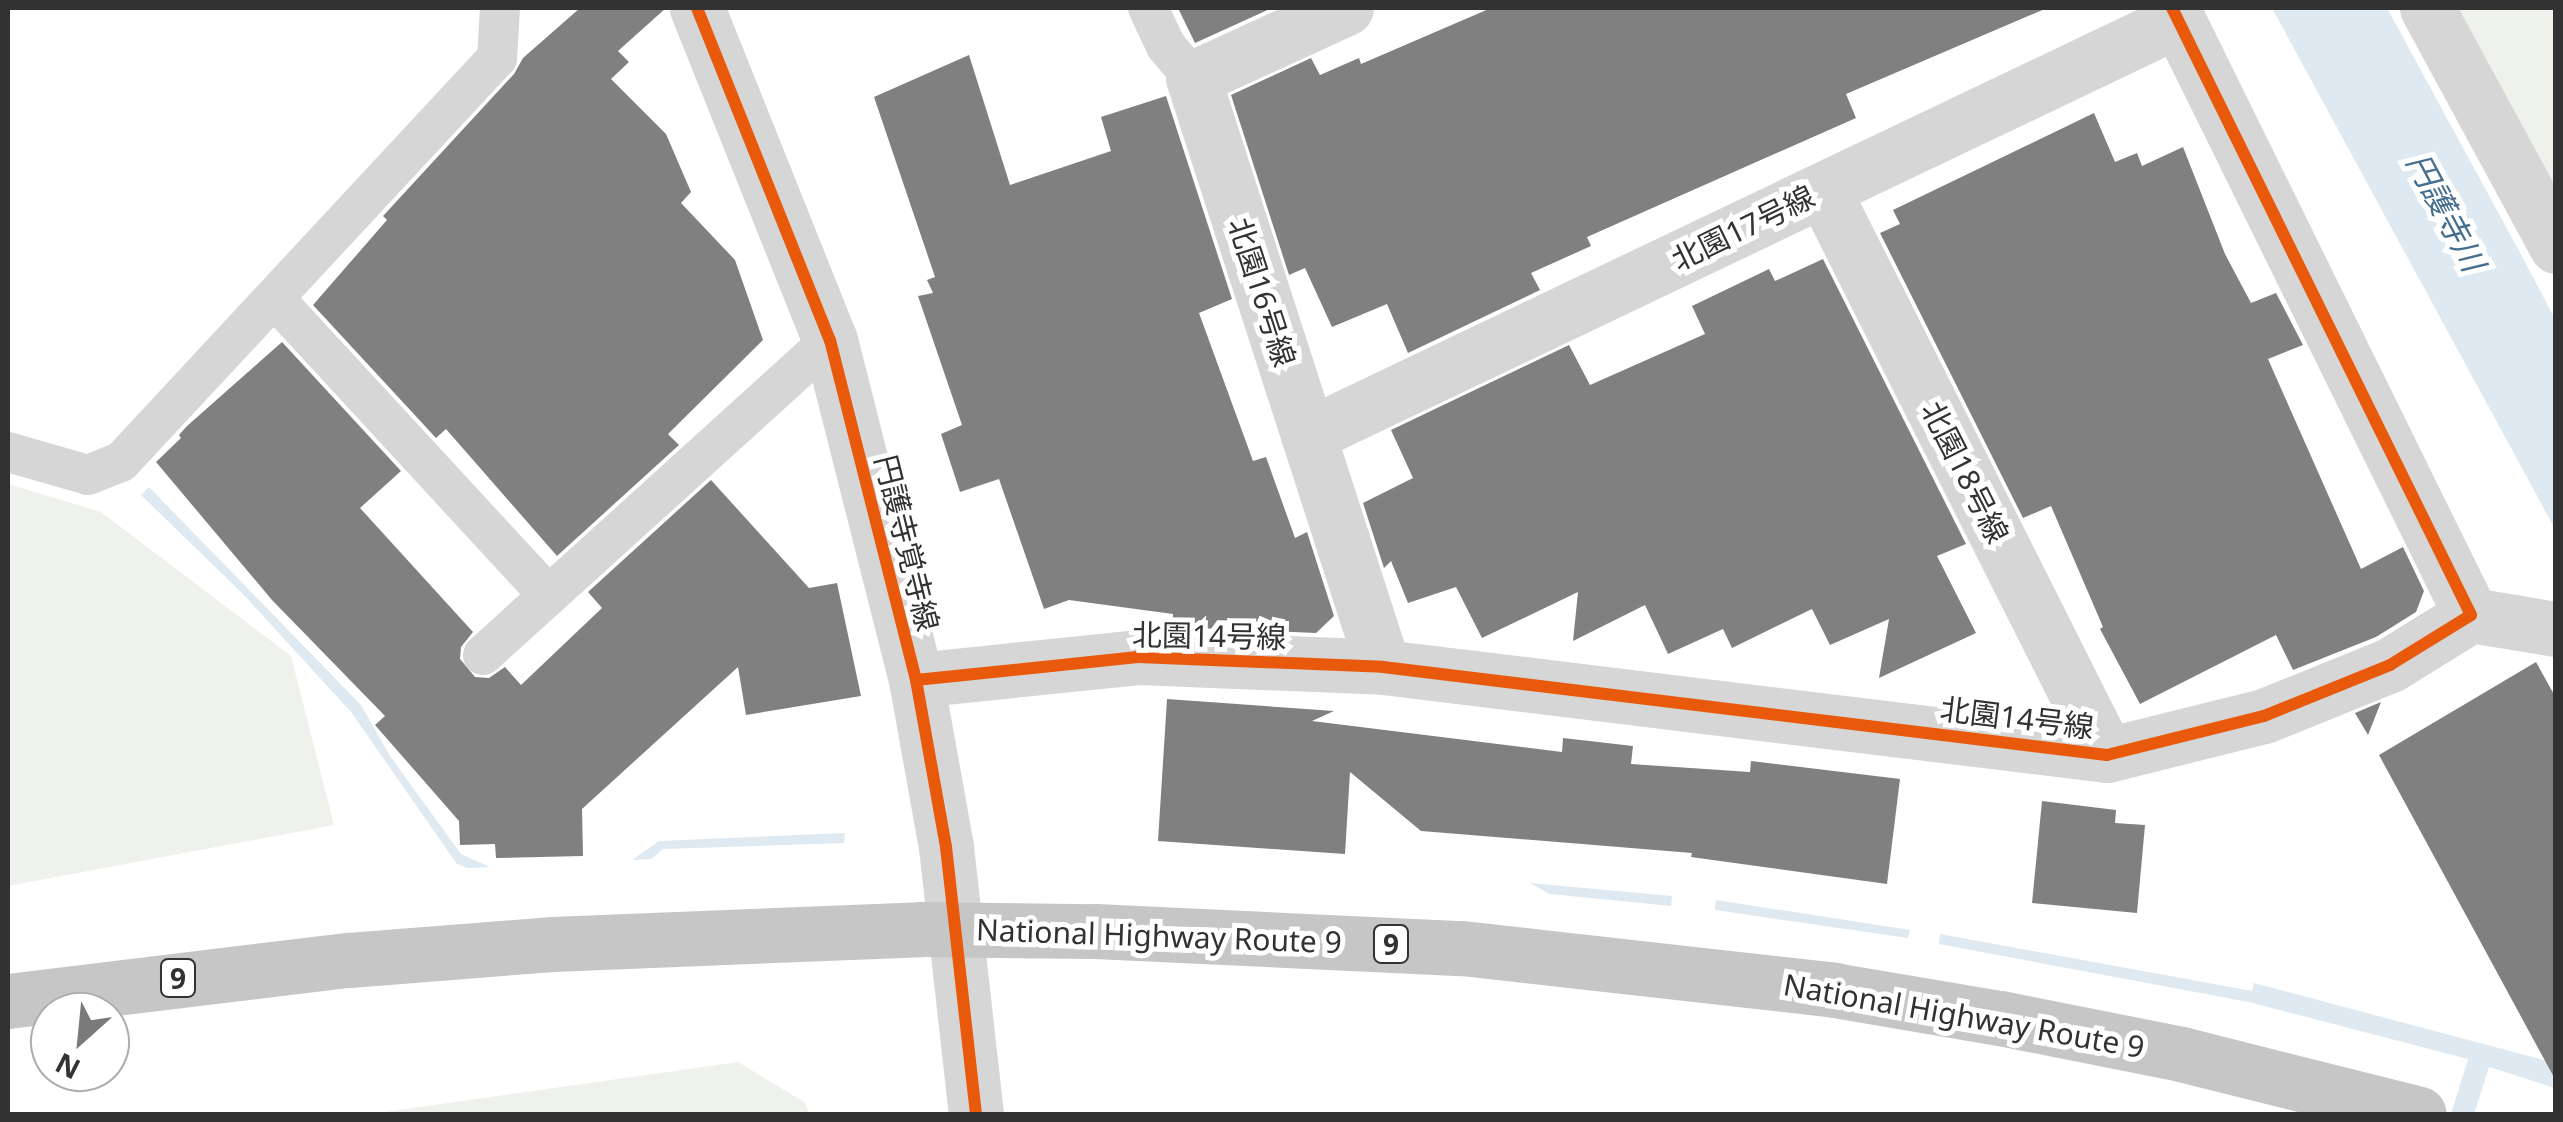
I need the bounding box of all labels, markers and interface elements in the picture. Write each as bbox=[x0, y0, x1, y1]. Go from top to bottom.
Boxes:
water label: 円護寺川 bbox=[2399, 146, 2493, 278]
street label: 北園17号線 bbox=[1666, 178, 1820, 278]
street label: 北園16号線 bbox=[1221, 213, 1303, 371]
street label: 北園18号線 bbox=[1914, 395, 2016, 549]
street label: 円護寺覚寺線 bbox=[868, 451, 946, 635]
street label: 北園14号線 bbox=[1132, 617, 1286, 655]
street label: 北園14号線 bbox=[1938, 691, 2096, 745]
street label: National Highway Route 9 bbox=[976, 912, 1342, 960]
road number: 9 bbox=[1371, 921, 1411, 967]
road number: 9 bbox=[158, 955, 198, 1001]
street label: National Highway Route 9 bbox=[1781, 967, 2147, 1065]
north arrow bbox=[30, 992, 130, 1092]
text: N bbox=[49, 1045, 86, 1089]

